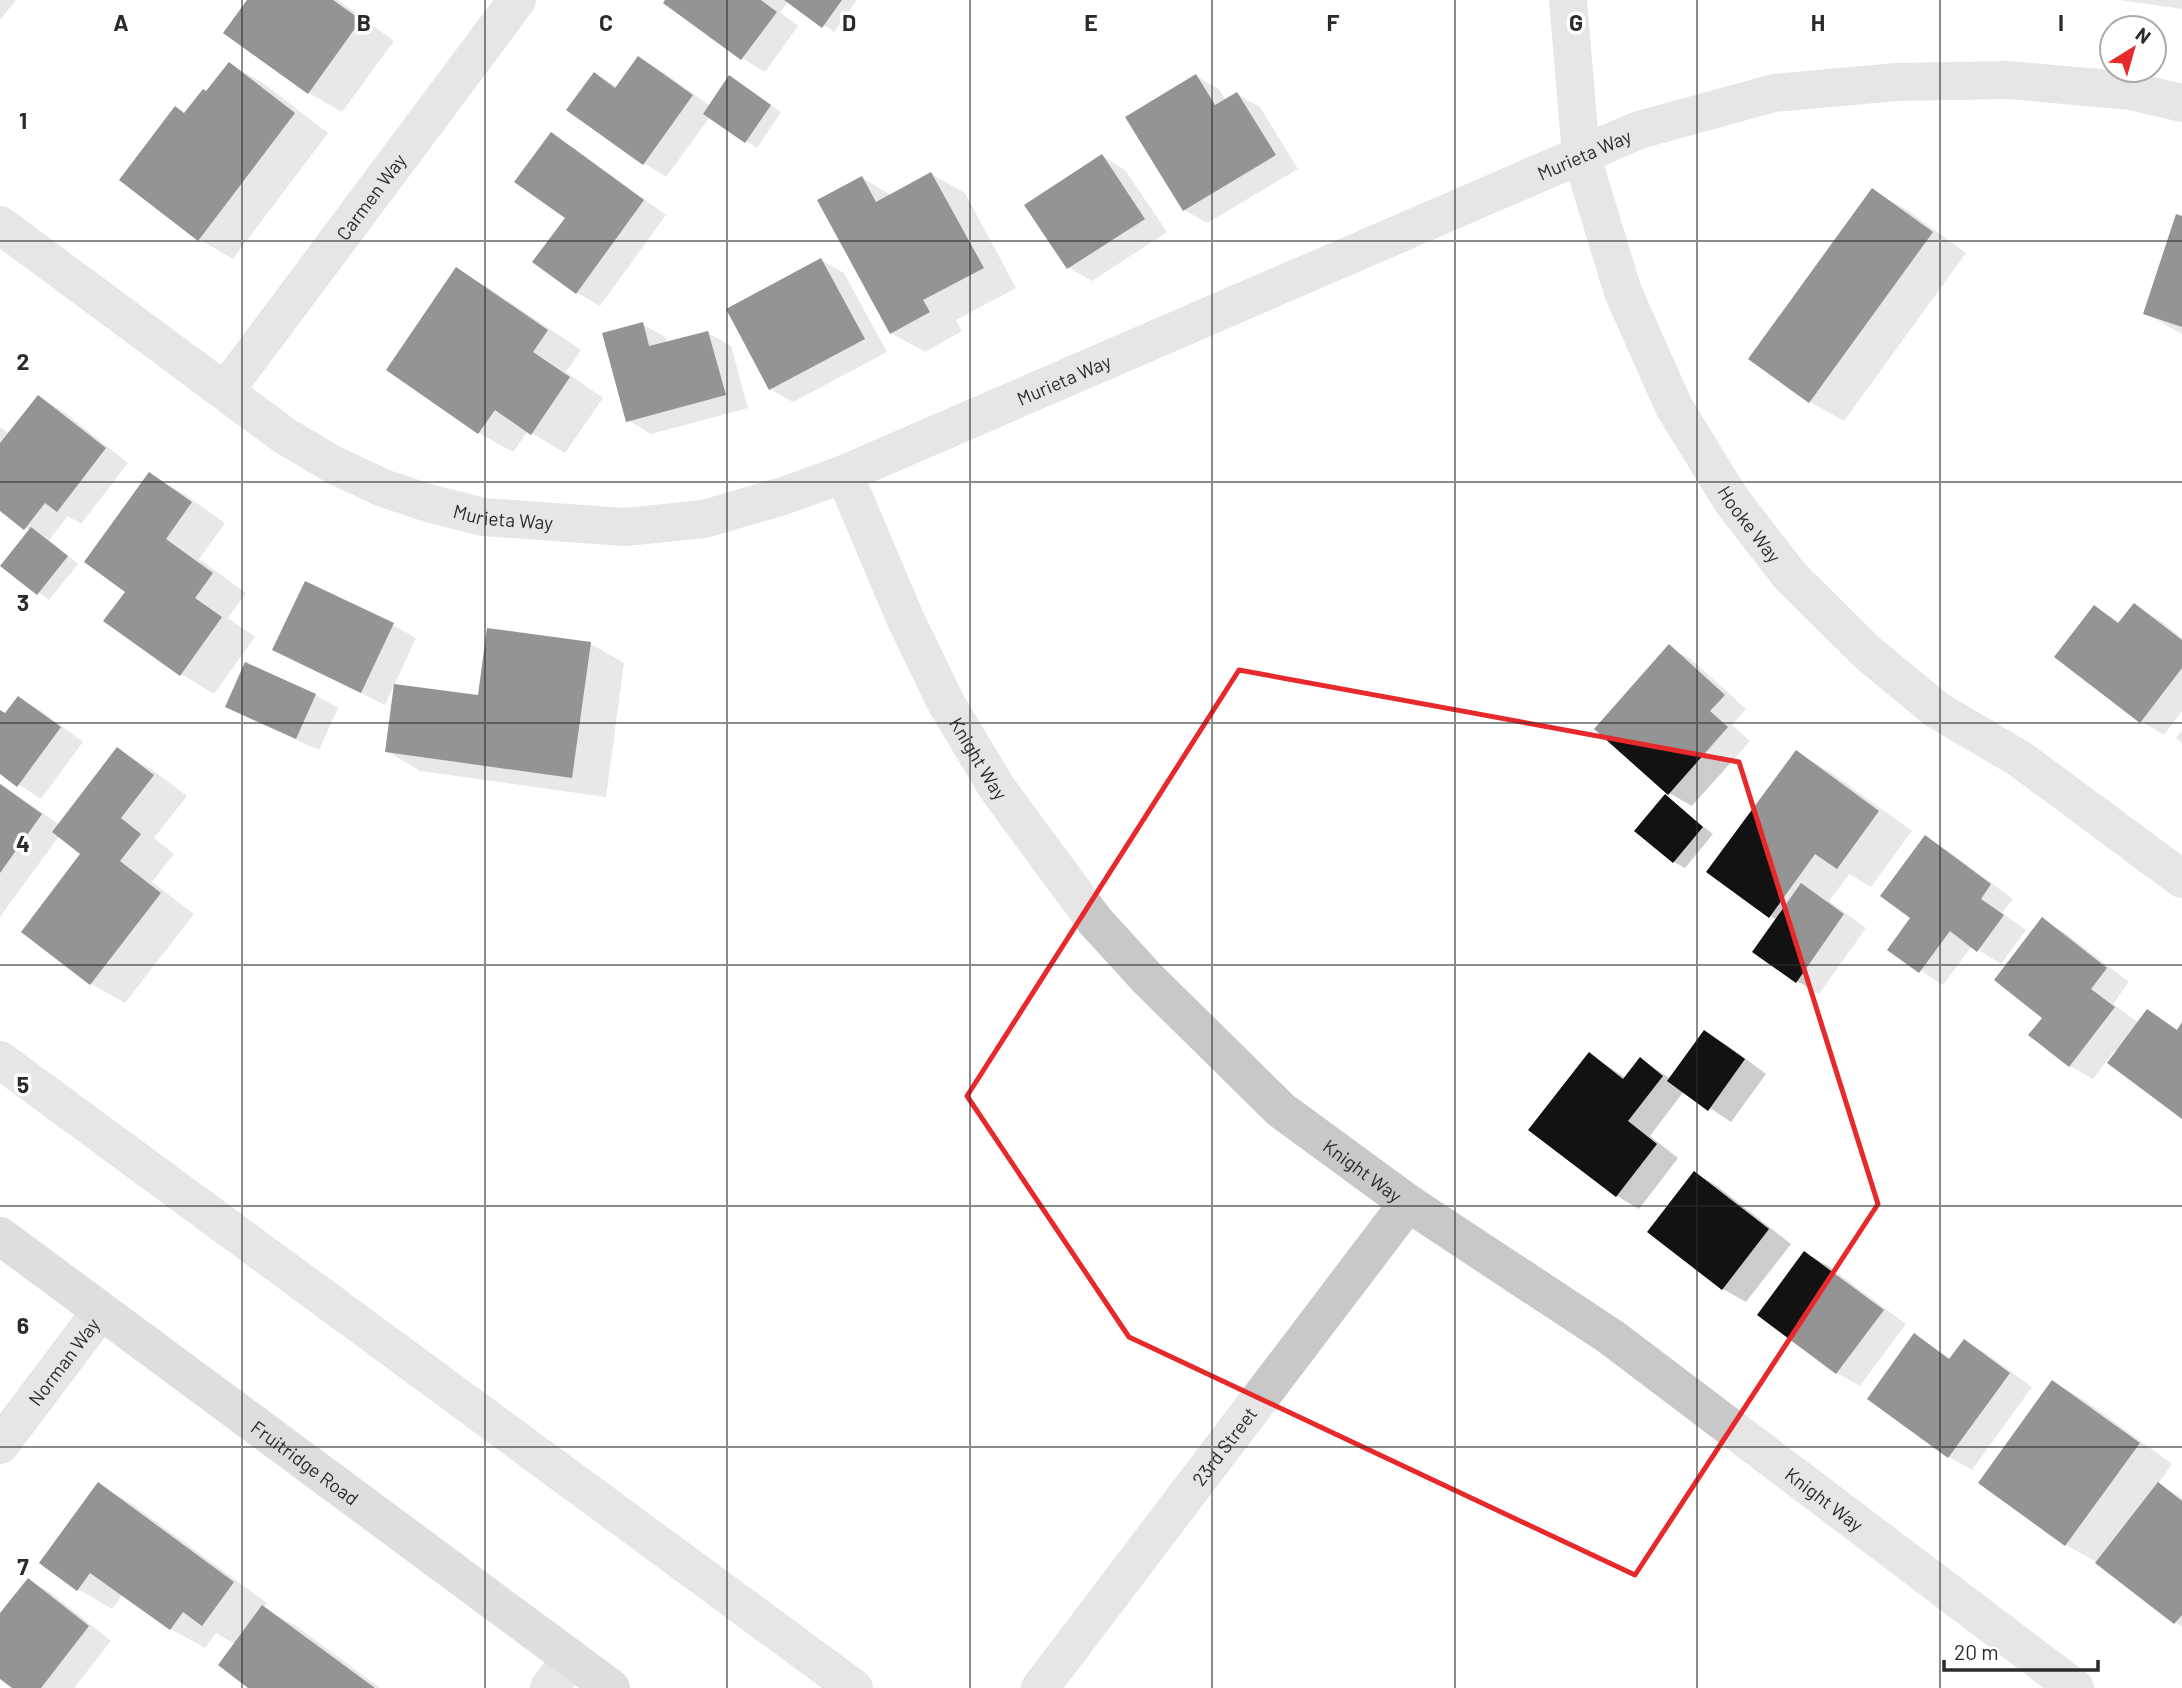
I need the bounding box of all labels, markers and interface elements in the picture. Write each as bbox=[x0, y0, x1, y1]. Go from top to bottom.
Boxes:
text: A bbox=[113, 8, 129, 36]
text: B bbox=[357, 8, 371, 36]
text: C bbox=[599, 8, 613, 36]
text: D bbox=[842, 8, 856, 36]
text: E bbox=[1084, 8, 1098, 36]
text: F bbox=[1327, 8, 1340, 36]
text: G bbox=[1569, 8, 1583, 36]
text: H bbox=[1811, 8, 1825, 36]
text: I bbox=[2058, 8, 2064, 36]
north arrow bbox=[2098, 14, 2168, 84]
text: N bbox=[2132, 22, 2156, 48]
text: 1 bbox=[19, 106, 27, 134]
street label: Murieta Way bbox=[1533, 123, 1635, 184]
street label: Carmen Way bbox=[331, 148, 410, 244]
text: 2 bbox=[17, 347, 29, 375]
street label: Murieta Way bbox=[1013, 348, 1114, 409]
street label: Hooke Way bbox=[1714, 481, 1787, 567]
street label: Murieta Way bbox=[451, 498, 554, 533]
text: 3 bbox=[17, 588, 29, 616]
street label: Knight Way bbox=[946, 713, 1013, 804]
text: 4 bbox=[16, 829, 30, 857]
text: 5 bbox=[17, 1070, 29, 1098]
street label: Knight Way bbox=[1319, 1134, 1407, 1207]
text: 6 bbox=[17, 1311, 29, 1339]
street label: Norman Way bbox=[23, 1313, 104, 1410]
street label: 23rd Street bbox=[1187, 1402, 1261, 1490]
street label: Fruitridge Road bbox=[247, 1415, 364, 1509]
street label: Knight Way bbox=[1781, 1462, 1869, 1536]
text: 7 bbox=[17, 1552, 29, 1580]
scale bar bbox=[1944, 1628, 2098, 1672]
text: 20 m bbox=[1954, 1639, 1999, 1664]

